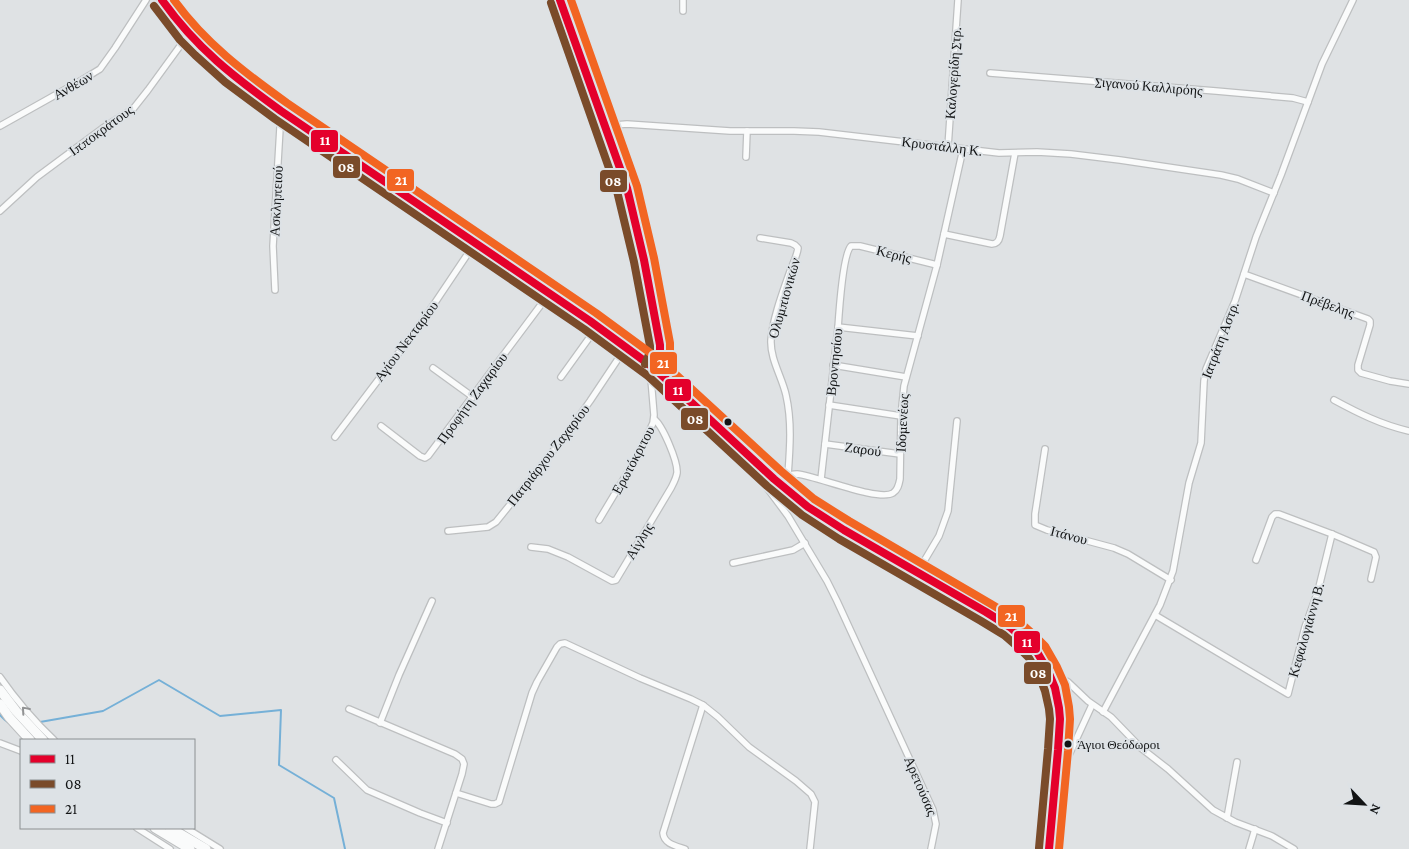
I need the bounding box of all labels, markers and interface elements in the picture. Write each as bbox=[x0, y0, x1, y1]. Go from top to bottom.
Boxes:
street label: Καλογερίδη Στρ. bbox=[942, 26, 964, 120]
street label: Ανθέων bbox=[50, 67, 96, 103]
street label: Σιγανού Καλλιρόης bbox=[1095, 73, 1204, 99]
street label: Ιπποκράτους bbox=[66, 101, 137, 159]
line badge: 11 bbox=[310, 129, 339, 153]
text: 11 bbox=[320, 132, 330, 148]
street label: Κρυστάλλη Κ. bbox=[901, 133, 983, 159]
line badge: 08 bbox=[332, 155, 361, 179]
text: 08 bbox=[338, 159, 354, 175]
street label: Ασκληπειού bbox=[266, 165, 286, 237]
line badge: 21 bbox=[386, 168, 415, 192]
line badge: 08 bbox=[599, 169, 628, 193]
text: 21 bbox=[395, 172, 407, 188]
text: 08 bbox=[605, 173, 621, 189]
street label: Κερής bbox=[875, 242, 914, 266]
street label: Ολυμπιονικών bbox=[765, 256, 803, 340]
street label: Πρέβελης bbox=[1299, 287, 1357, 321]
street label: Αγίου Νεκταρίου bbox=[371, 298, 441, 384]
street label: Ιατράτη Αστρ. bbox=[1198, 299, 1242, 381]
street label: Βροντησίου bbox=[822, 327, 846, 397]
street label: Προφήτη Ζαχαρίου bbox=[434, 349, 511, 447]
line badge: 21 bbox=[649, 351, 678, 375]
text: 21 bbox=[657, 355, 669, 371]
line badge: 11 bbox=[664, 378, 692, 402]
text: 11 bbox=[673, 382, 683, 398]
street label: Ιδομενέως bbox=[892, 393, 912, 453]
street label: Πατριάρχου Ζαχαρίου bbox=[503, 401, 593, 509]
line badge: 08 bbox=[680, 407, 709, 431]
text: 08 bbox=[687, 411, 703, 427]
unlabelled marker bbox=[723, 417, 733, 427]
street label: Ερωτόκριτου bbox=[608, 423, 658, 497]
street label: Ζαρού bbox=[844, 439, 882, 459]
street label: Αίγλης bbox=[622, 520, 656, 562]
street label: Ιτάνου bbox=[1049, 522, 1089, 548]
street label: Κεφαλογιάννη Β. bbox=[1285, 581, 1327, 679]
line badge: 21 bbox=[997, 604, 1026, 628]
text: 21 bbox=[1005, 608, 1017, 624]
line badge: 11 bbox=[1013, 630, 1041, 654]
text: 11 bbox=[1022, 634, 1032, 650]
line badge: 08 bbox=[1023, 661, 1052, 685]
text: 08 bbox=[1030, 665, 1046, 681]
one-way arrow bbox=[22, 707, 31, 716]
place label: Άγιοι Θεόδωροι bbox=[1077, 737, 1160, 752]
legend bbox=[20, 739, 195, 829]
marker: Άγιοι Θεόδωροι bbox=[1063, 739, 1073, 749]
text: 11 bbox=[65, 751, 75, 767]
street label: Αρετούσας bbox=[901, 754, 941, 819]
text: 08 bbox=[65, 776, 82, 792]
north arrow bbox=[1339, 779, 1389, 829]
text: 21 bbox=[65, 801, 77, 817]
text: N bbox=[1366, 802, 1385, 818]

